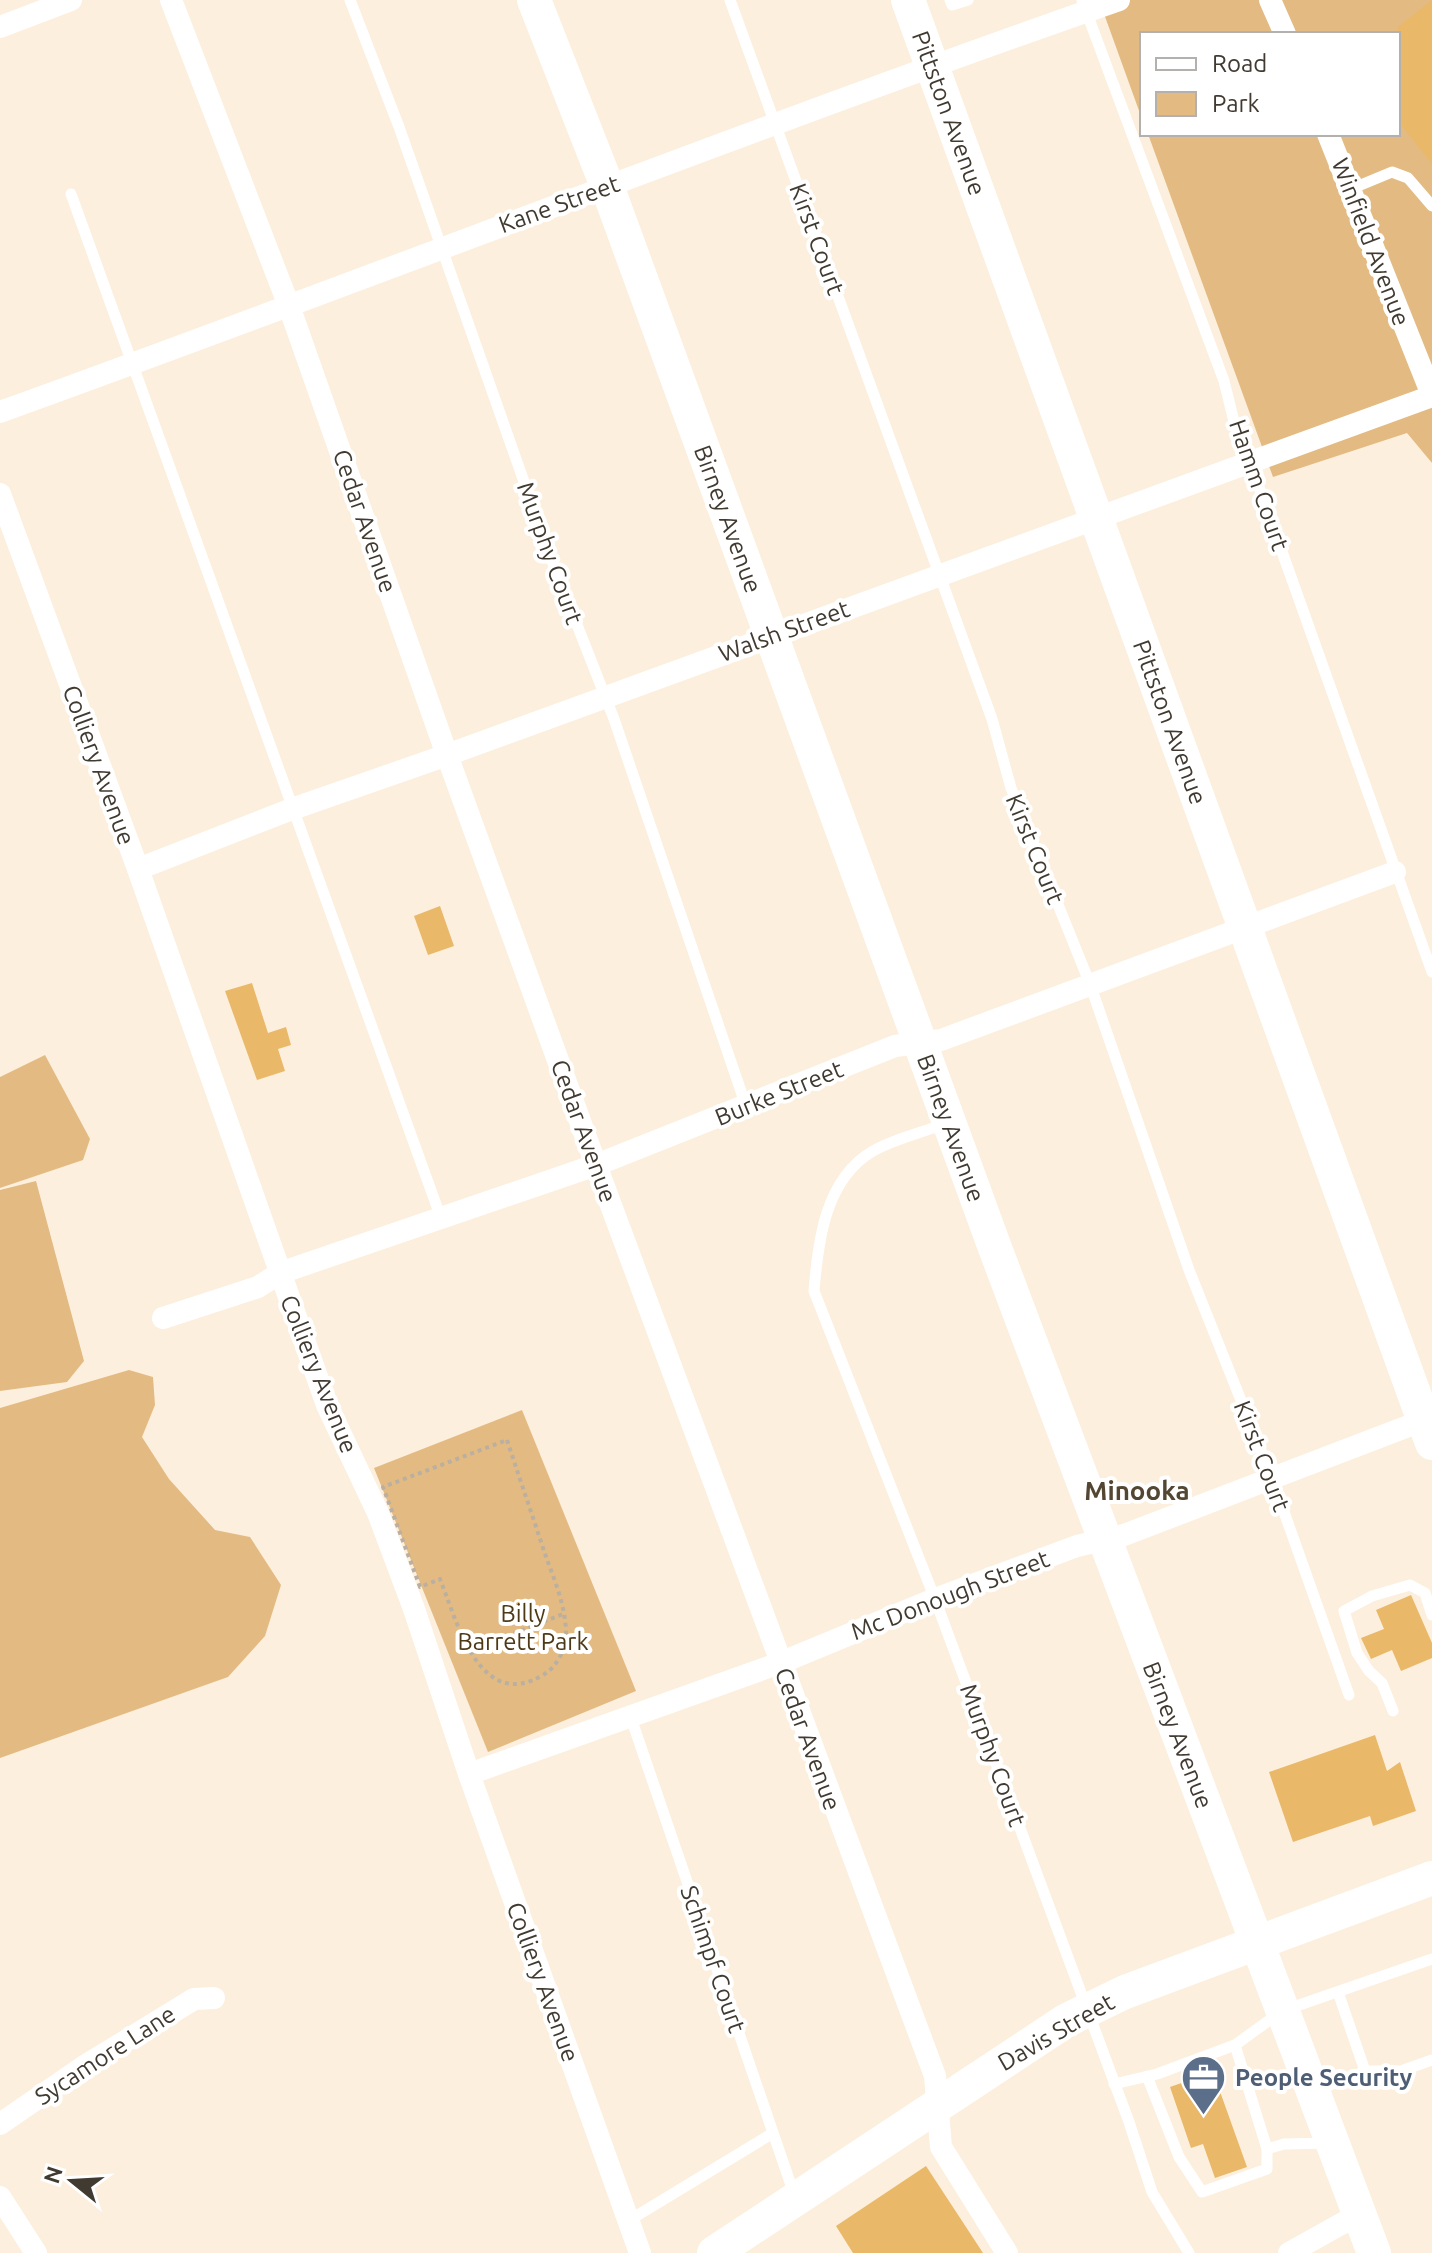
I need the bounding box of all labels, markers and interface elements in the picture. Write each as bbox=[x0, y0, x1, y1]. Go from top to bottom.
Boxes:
street label: Pittston Avenue bbox=[907, 27, 991, 199]
legend bbox=[1140, 32, 1400, 136]
text: Road bbox=[1212, 50, 1267, 77]
text: Park bbox=[1212, 90, 1260, 117]
street label: Winfield Avenue bbox=[1327, 154, 1415, 330]
street label: Kane Street bbox=[495, 170, 624, 238]
street label: Kirst Court bbox=[784, 180, 850, 299]
street label: Hamm Court bbox=[1224, 416, 1294, 555]
street label: Birney Avenue bbox=[689, 442, 767, 596]
street label: Cedar Avenue bbox=[328, 446, 402, 596]
street label: Murphy Court bbox=[512, 478, 588, 628]
street label: Walsh Street bbox=[715, 595, 854, 667]
street label: Pittston Avenue bbox=[1128, 636, 1212, 808]
street label: Colliery Avenue bbox=[58, 681, 140, 849]
street label: Kirst Court bbox=[1001, 790, 1070, 909]
street label: Birney Avenue bbox=[912, 1051, 990, 1205]
street label: Burke Street bbox=[711, 1055, 847, 1131]
street label: Cedar Avenue bbox=[546, 1056, 622, 1206]
street label: Colliery Avenue bbox=[275, 1291, 363, 1457]
street label: Kirst Court bbox=[1229, 1397, 1296, 1516]
district label: Minooka bbox=[1084, 1476, 1190, 1505]
street label: Mc Donough Street bbox=[847, 1545, 1053, 1645]
park label: Billy Barrett Park bbox=[457, 1600, 589, 1655]
street label: Birney Avenue bbox=[1138, 1658, 1218, 1812]
street label: Cedar Avenue bbox=[770, 1664, 846, 1814]
street label: Murphy Court bbox=[955, 1680, 1031, 1830]
street label: Schimpf Court bbox=[675, 1882, 751, 2037]
street label: Colliery Avenue bbox=[502, 1898, 584, 2066]
street label: Davis Street bbox=[993, 1988, 1119, 2076]
street label: Sycamore Lane bbox=[30, 2000, 180, 2110]
office icon: People Security bbox=[1180, 2053, 1228, 2116]
place label: People Security bbox=[1235, 2064, 1413, 2091]
north arrow bbox=[32, 2141, 112, 2221]
text: N bbox=[38, 2163, 67, 2186]

